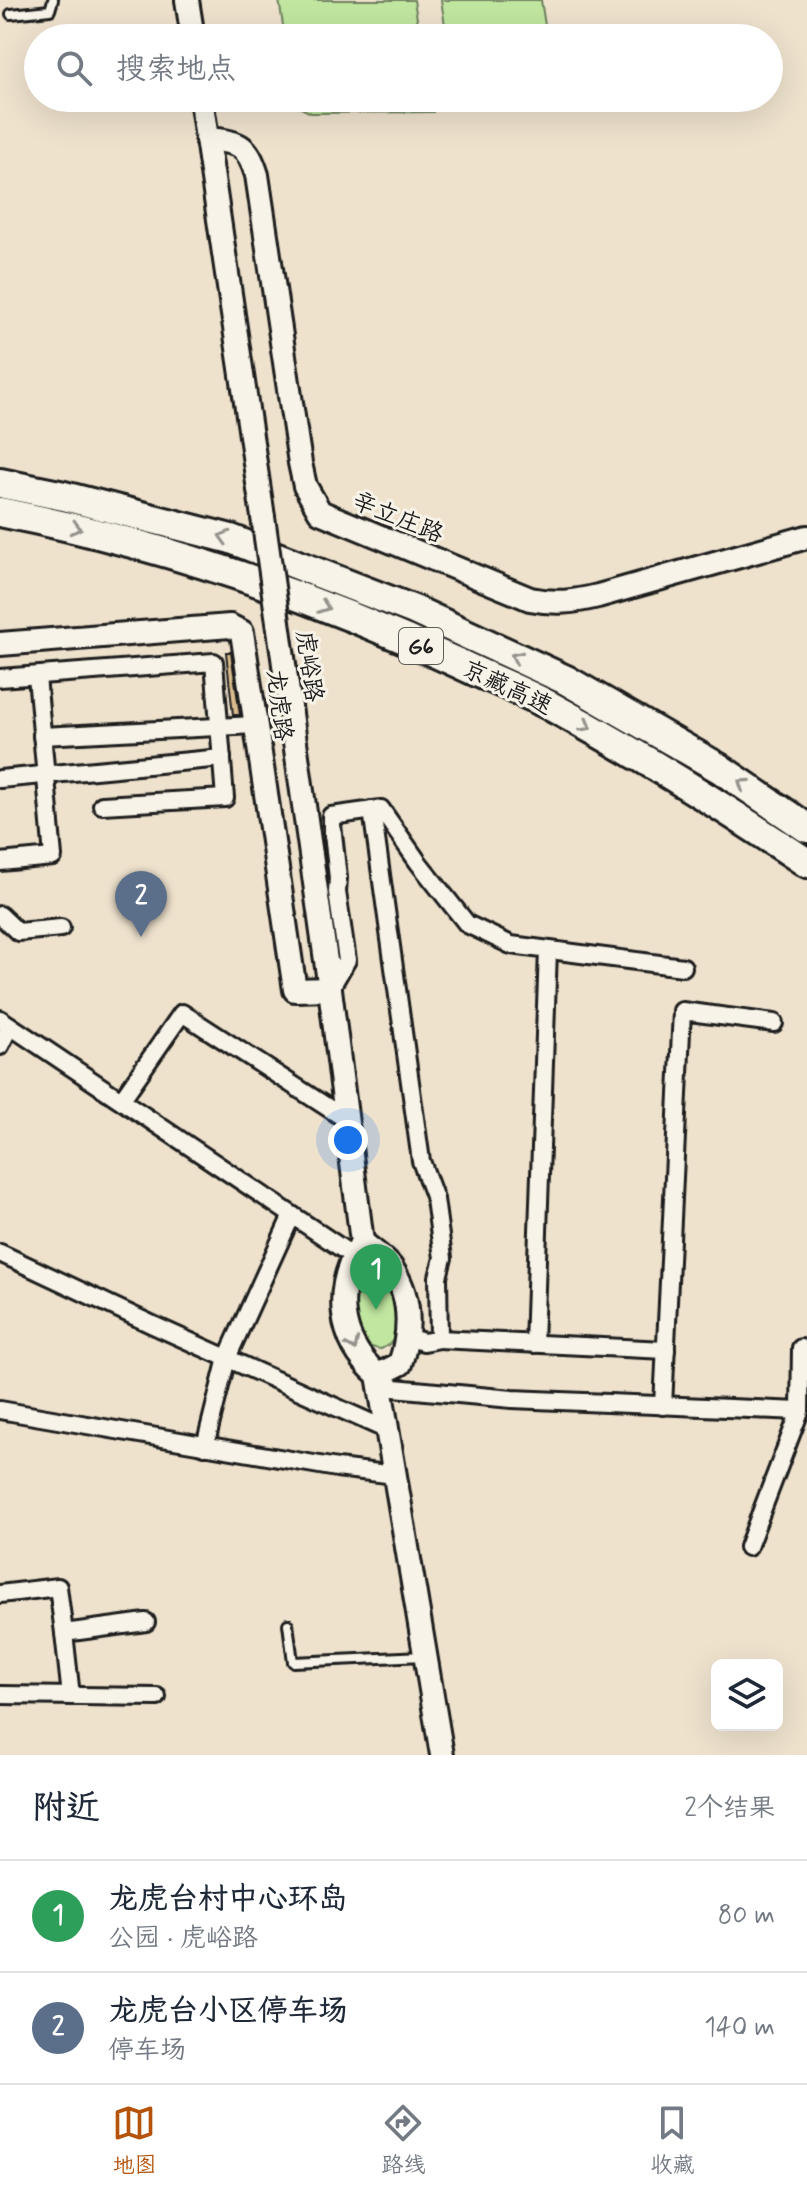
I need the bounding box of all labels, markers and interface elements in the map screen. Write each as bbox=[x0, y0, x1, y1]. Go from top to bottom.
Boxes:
search box bbox=[24, 24, 783, 112]
icon: search bbox=[52, 46, 96, 90]
text: 搜索地点 bbox=[116, 50, 236, 89]
street label: 辛立庄路 bbox=[347, 486, 448, 551]
one-way arrow bbox=[69, 519, 83, 535]
one-way arrow bbox=[218, 530, 231, 546]
one-way arrow bbox=[316, 597, 330, 614]
street label: 虎峪路 bbox=[288, 628, 329, 704]
road number: G6 bbox=[399, 628, 443, 664]
one-way arrow bbox=[510, 651, 524, 667]
street label: 京藏高速 bbox=[457, 654, 557, 723]
street label: 龙虎路 bbox=[259, 668, 298, 743]
one-way arrow bbox=[577, 716, 591, 732]
one-way arrow bbox=[737, 779, 751, 794]
pin: 2 bbox=[115, 871, 167, 937]
your location bbox=[328, 1120, 368, 1160]
pin: 1 bbox=[350, 1244, 402, 1310]
one-way arrow bbox=[344, 1337, 360, 1352]
map controls bbox=[711, 1659, 783, 1731]
button: layers bbox=[711, 1659, 783, 1731]
text: 附近 bbox=[32, 1786, 100, 1831]
text: 2个结果 bbox=[684, 1792, 775, 1826]
text: 龙虎台村中心环岛 bbox=[108, 1880, 348, 1919]
text: 1 bbox=[52, 1899, 64, 1933]
text: 80 m bbox=[718, 1899, 775, 1933]
text: 公园 · 虎峪路 bbox=[108, 1922, 258, 1956]
text: 龙虎台小区停车场 bbox=[108, 1992, 348, 2031]
text: 2 bbox=[52, 2011, 64, 2045]
text: 140 m bbox=[704, 2011, 775, 2045]
text: 停车场 bbox=[108, 2034, 186, 2068]
tab: 地图 bbox=[112, 2101, 157, 2180]
tab: 路线 bbox=[381, 2101, 426, 2180]
tab: 收藏 bbox=[650, 2101, 695, 2180]

